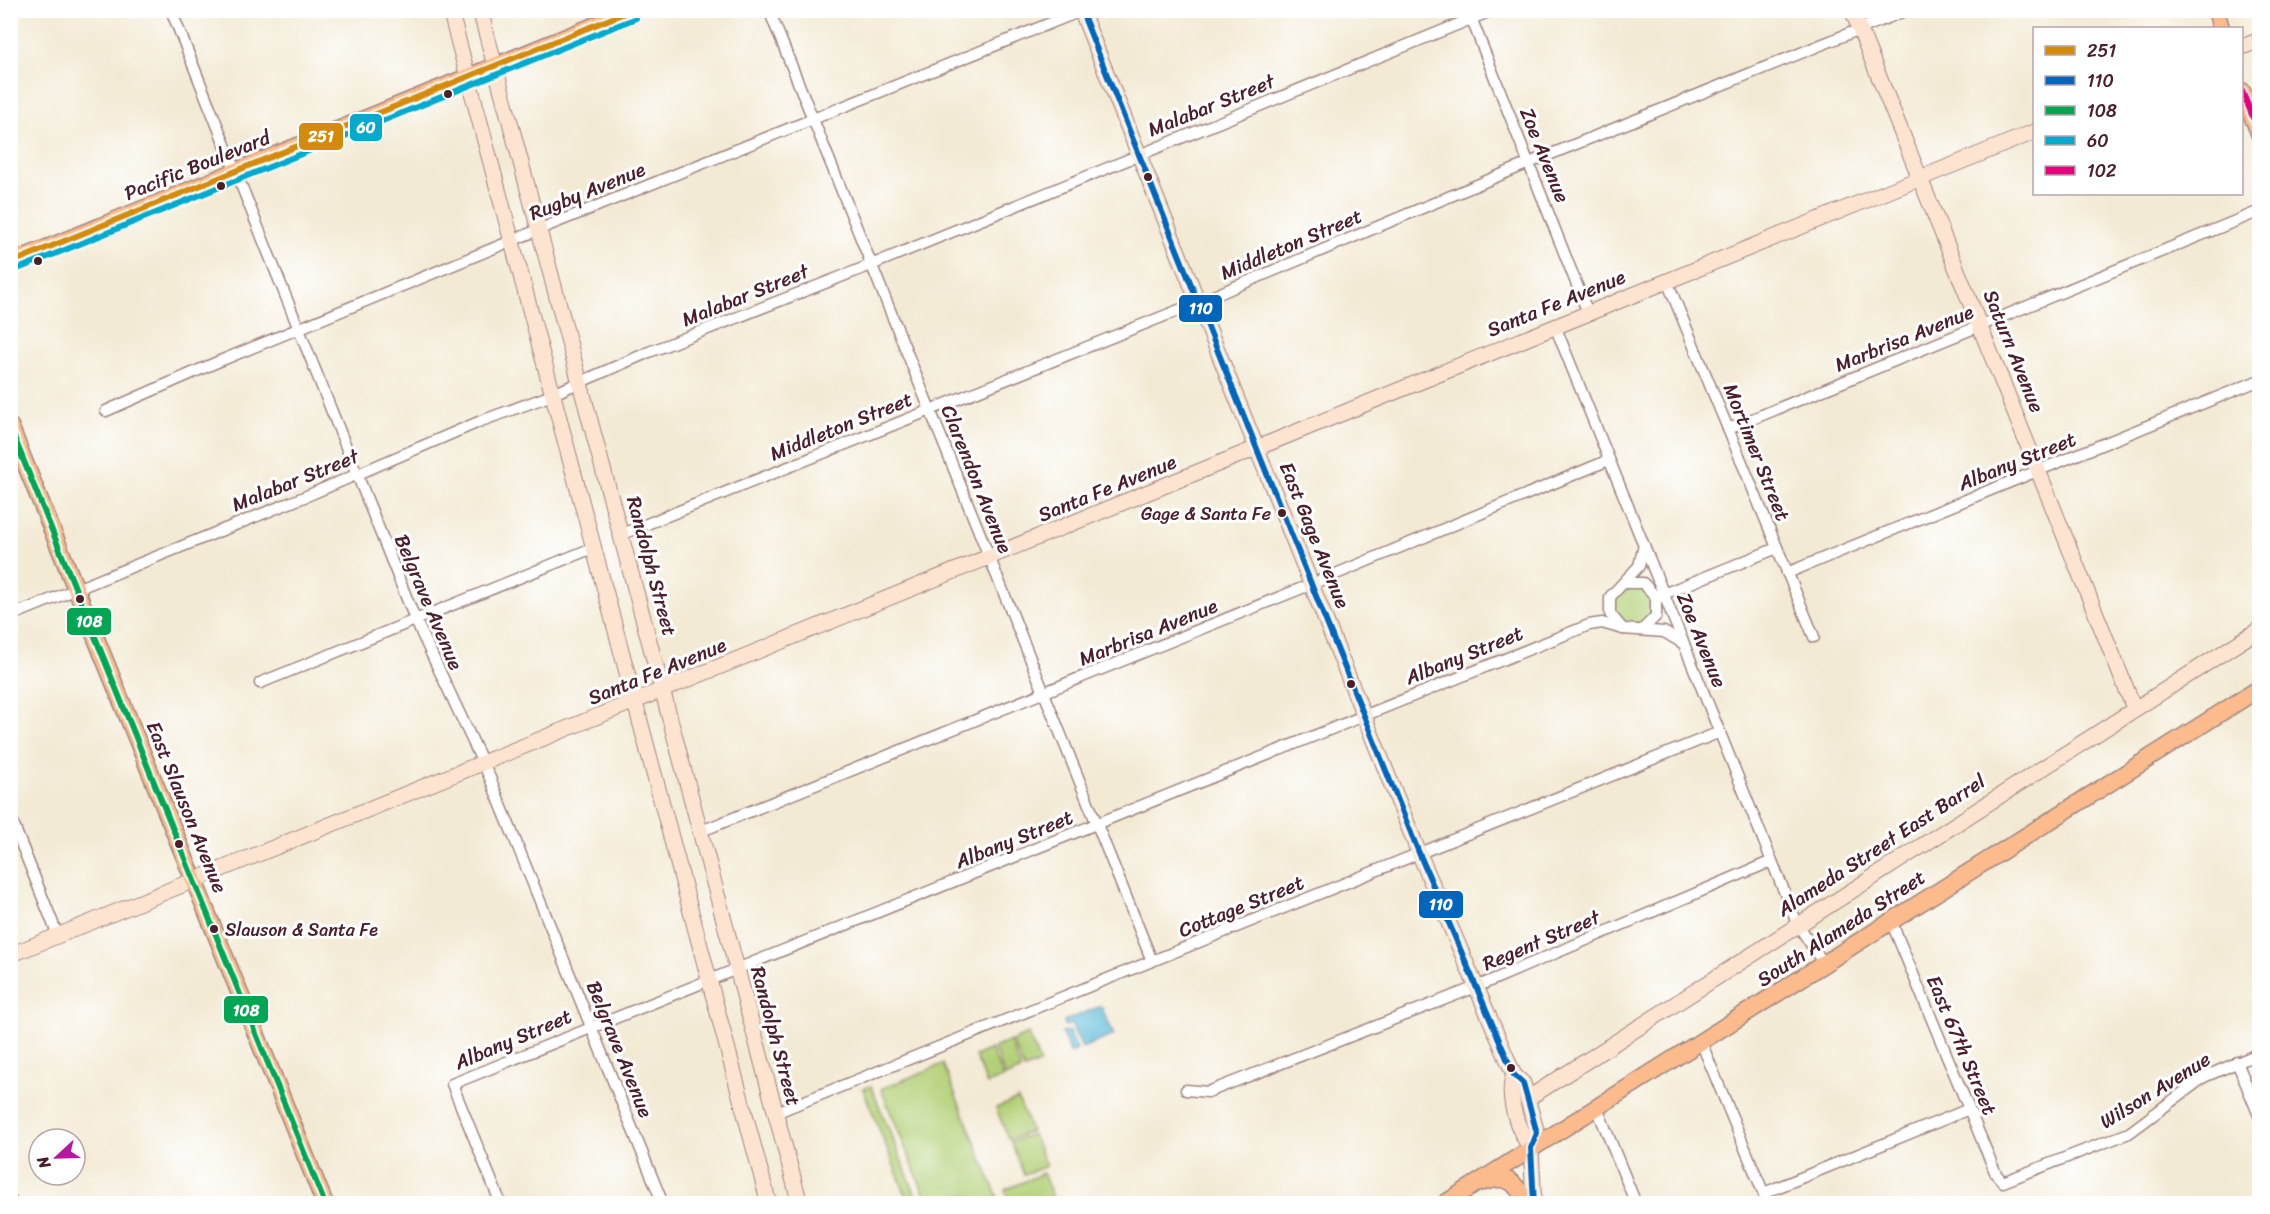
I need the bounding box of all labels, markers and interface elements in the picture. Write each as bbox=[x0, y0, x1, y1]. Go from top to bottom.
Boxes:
legend bbox=[2033, 27, 2243, 195]
text: 251 bbox=[2087, 35, 2116, 67]
street label: Malabar Street bbox=[1142, 64, 1281, 147]
text: 110 bbox=[2087, 65, 2114, 97]
unlabelled marker bbox=[442, 88, 454, 100]
text: 108 bbox=[2087, 95, 2117, 127]
street label: Zoe Avenue bbox=[1510, 102, 1580, 208]
line badge: 60 bbox=[349, 113, 383, 142]
text: 60 bbox=[355, 113, 376, 142]
street label: Pacific Boulevard bbox=[119, 120, 277, 211]
line badge: 251 bbox=[298, 122, 344, 151]
text: 251 bbox=[307, 122, 334, 151]
text: 60 bbox=[2087, 125, 2109, 157]
street label: Rugby Avenue bbox=[524, 152, 651, 231]
text: 102 bbox=[2087, 155, 2116, 187]
unlabelled marker bbox=[1142, 171, 1154, 183]
unlabelled marker bbox=[215, 180, 227, 192]
street label: Middleton Street bbox=[1215, 199, 1368, 290]
street label: Malabar Street bbox=[676, 254, 815, 337]
unlabelled marker bbox=[32, 255, 44, 267]
street label: Santa Fe Avenue bbox=[1482, 260, 1631, 347]
street label: Saturn Avenue bbox=[1973, 284, 2054, 418]
line badge: 110 bbox=[1178, 294, 1223, 323]
text: 110 bbox=[1189, 294, 1213, 323]
street label: Marbrisa Avenue bbox=[1829, 295, 1979, 382]
street label: Mortimer Street bbox=[1713, 378, 1800, 527]
street label: Middleton Street bbox=[764, 382, 918, 471]
street label: Clarendon Avenue bbox=[931, 399, 1022, 559]
street label: Albany Street bbox=[1952, 422, 2082, 501]
street label: Malabar Street bbox=[226, 439, 365, 522]
street label: Santa Fe Avenue bbox=[1033, 445, 1182, 532]
street label: East Gage Avenue bbox=[1269, 457, 1360, 614]
street label: Randolph Street bbox=[616, 492, 687, 640]
place label: Gage & Santa Fe bbox=[1141, 498, 1271, 530]
marker: Gage & Santa Fe bbox=[1276, 507, 1288, 519]
street label: Belgrave Avenue bbox=[384, 529, 473, 676]
street label: Zoe Avenue bbox=[1667, 587, 1737, 693]
street label: Marbrisa Avenue bbox=[1073, 589, 1223, 676]
unlabelled marker bbox=[74, 593, 86, 605]
line badge: 108 bbox=[66, 607, 112, 636]
text: 108 bbox=[76, 607, 103, 636]
street label: Albany Street bbox=[1399, 616, 1529, 695]
street label: Santa Fe Avenue bbox=[583, 628, 732, 715]
unlabelled marker bbox=[1345, 678, 1357, 690]
street label: East Slauson Avenue bbox=[136, 716, 237, 899]
street label: Alameda Street East Barrel bbox=[1769, 764, 1994, 927]
street label: Albany Street bbox=[949, 800, 1079, 879]
unlabelled marker bbox=[173, 838, 185, 850]
street label: South Alameda Street bbox=[1750, 860, 1933, 996]
street label: Cottage Street bbox=[1173, 865, 1310, 948]
line badge: 110 bbox=[1418, 890, 1464, 919]
text: 110 bbox=[1429, 890, 1453, 919]
street label: Regent Street bbox=[1477, 900, 1606, 981]
place label: Slauson & Santa Fe bbox=[225, 914, 378, 946]
marker: Slauson & Santa Fe bbox=[208, 923, 220, 935]
street label: Randolph Street bbox=[740, 962, 811, 1110]
street label: East 67th Street bbox=[1916, 969, 2007, 1121]
street label: Belgrave Avenue bbox=[576, 975, 663, 1123]
line badge: 108 bbox=[223, 995, 269, 1024]
text: 108 bbox=[233, 996, 260, 1025]
street label: Albany Street bbox=[448, 999, 578, 1080]
street label: Wilson Avenue bbox=[2093, 1042, 2218, 1139]
unlabelled marker bbox=[1505, 1062, 1517, 1074]
north arrow bbox=[27, 1127, 87, 1187]
text: N bbox=[28, 1151, 59, 1174]

